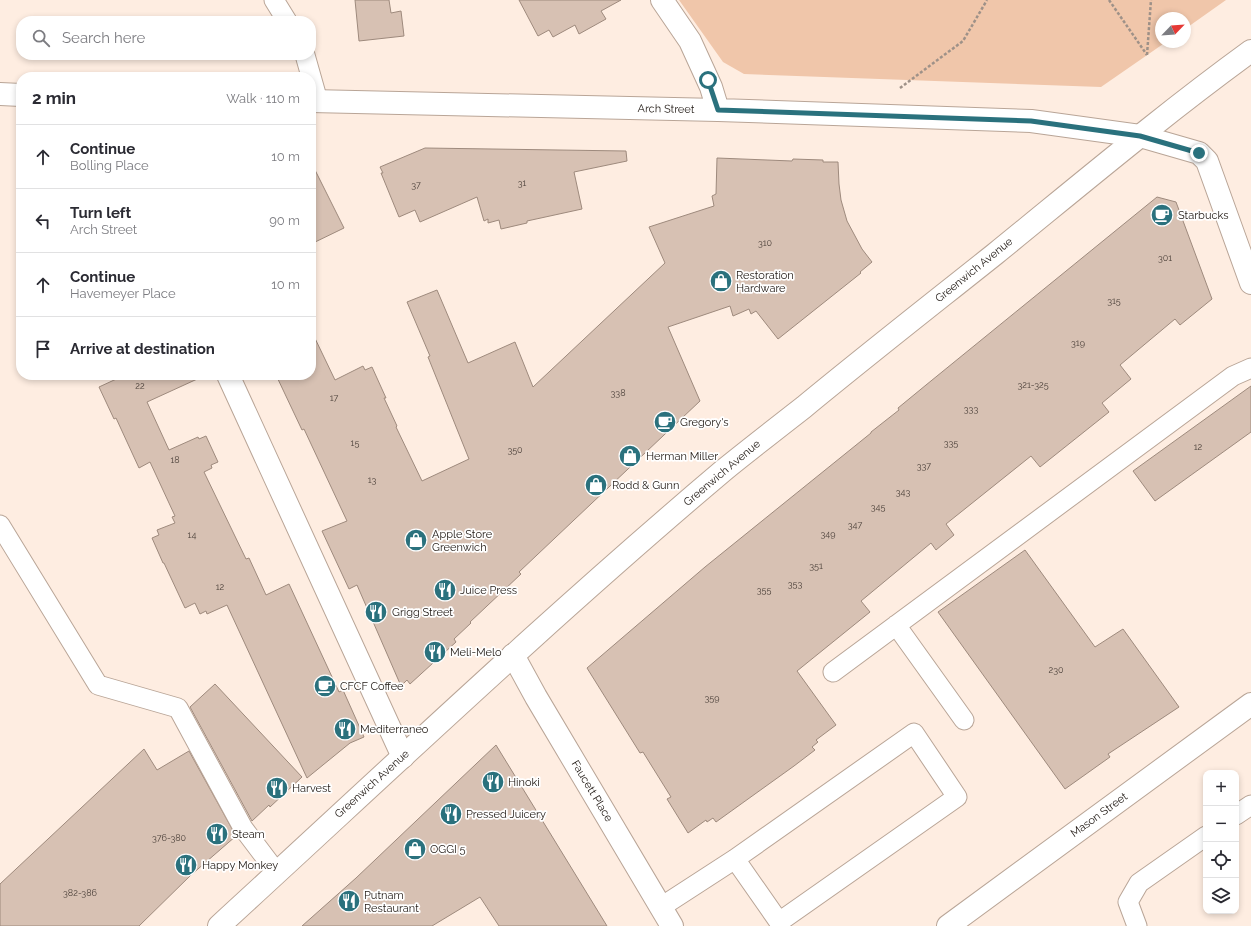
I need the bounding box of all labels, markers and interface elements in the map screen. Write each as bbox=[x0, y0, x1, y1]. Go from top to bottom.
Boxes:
north arrow bbox=[1155, 12, 1191, 48]
search box bbox=[16, 16, 316, 60]
icon: search bbox=[30, 27, 52, 49]
text: Search here bbox=[62, 29, 145, 47]
route start bbox=[699, 71, 717, 89]
text: 2 min bbox=[32, 88, 76, 108]
text: Walk · 110 m bbox=[226, 91, 300, 106]
street label: Arch Street bbox=[637, 102, 695, 116]
text: Continue bbox=[70, 140, 135, 158]
route end bbox=[1190, 144, 1208, 162]
icon: ahead bbox=[32, 146, 54, 168]
text: 10 m bbox=[271, 149, 300, 164]
text: Bolling Place bbox=[70, 158, 149, 173]
house number: 31 bbox=[518, 178, 526, 188]
house number: 37 bbox=[411, 180, 421, 190]
cafe icon: Starbucks bbox=[1149, 202, 1175, 228]
text: Turn left bbox=[70, 204, 131, 222]
place label: Starbucks bbox=[1178, 209, 1229, 222]
icon: left bbox=[32, 210, 54, 232]
text: 90 m bbox=[269, 213, 300, 228]
text: Arch Street bbox=[70, 222, 137, 237]
street label: Greenwich Avenue bbox=[933, 235, 1016, 305]
house number: 310 bbox=[758, 238, 773, 248]
house number: 301 bbox=[1158, 253, 1172, 263]
text: Continue bbox=[70, 268, 135, 286]
shop icon: Restoration Hardware bbox=[708, 268, 734, 294]
place label: Restoration Hardware bbox=[736, 269, 794, 295]
icon: ahead bbox=[32, 274, 54, 296]
text: 10 m bbox=[271, 277, 300, 292]
text: Havemeyer Place bbox=[70, 286, 176, 301]
house number: 315 bbox=[1107, 296, 1121, 306]
icon: arrive bbox=[32, 338, 54, 360]
house number: 319 bbox=[1071, 338, 1085, 348]
text: Arrive at destination bbox=[70, 340, 215, 358]
house number: 321-325 bbox=[1017, 380, 1049, 390]
house number: 22 bbox=[135, 381, 145, 391]
house number: 338 bbox=[611, 388, 625, 398]
house number: 17 bbox=[330, 393, 338, 403]
house number: 333 bbox=[964, 404, 978, 414]
cafe icon: Gregory's bbox=[652, 409, 678, 435]
place label: Gregory's bbox=[680, 416, 729, 429]
street label: Greenwich Avenue bbox=[681, 437, 763, 509]
house number: 15 bbox=[351, 438, 359, 448]
house number: 335 bbox=[944, 438, 958, 448]
house number: 12 bbox=[1194, 442, 1203, 452]
shop icon: Herman Miller bbox=[617, 443, 643, 469]
house number: 350 bbox=[507, 445, 523, 455]
place label: Herman Miller bbox=[646, 450, 718, 463]
house number: 18 bbox=[170, 455, 180, 465]
house number: 337 bbox=[917, 461, 931, 471]
shop icon: Rodd & Gunn bbox=[583, 472, 609, 498]
house number: 13 bbox=[368, 475, 377, 485]
place label: Rodd & Gunn bbox=[612, 479, 679, 492]
house number: 343 bbox=[896, 487, 910, 497]
house number: 345 bbox=[871, 502, 885, 512]
house number: 347 bbox=[848, 520, 862, 530]
shop icon: Apple Store Greenwich bbox=[403, 527, 429, 553]
place label: Apple Store Greenwich bbox=[432, 528, 493, 554]
house number: 349 bbox=[821, 529, 836, 539]
house number: 14 bbox=[188, 530, 196, 540]
house number: 351 bbox=[809, 561, 823, 571]
restaurant icon: Juice Press bbox=[432, 577, 458, 603]
house number: 353 bbox=[788, 579, 802, 589]
house number: 12 bbox=[216, 582, 225, 592]
place label: Juice Press bbox=[460, 584, 517, 597]
house number: 355 bbox=[757, 585, 771, 595]
restaurant icon: Grigg Street bbox=[363, 599, 389, 625]
place label: Grigg Street bbox=[392, 606, 453, 619]
restaurant icon: Meli-Melo bbox=[422, 639, 448, 665]
place label: Meli-Melo bbox=[450, 646, 502, 659]
house number: 230 bbox=[1048, 665, 1064, 675]
cafe icon: CFCF Coffee bbox=[312, 673, 338, 699]
place label: CFCF Coffee bbox=[340, 680, 404, 693]
house number: 359 bbox=[705, 693, 720, 703]
restaurant icon: Mediterraneo bbox=[332, 716, 358, 742]
place label: Mediterraneo bbox=[360, 723, 429, 736]
street label: Greenwich Avenue bbox=[332, 747, 412, 821]
street label: Faucett Place bbox=[569, 758, 616, 824]
restaurant icon: Hinoki bbox=[480, 769, 506, 795]
map controls bbox=[1203, 770, 1239, 914]
button: + bbox=[1203, 770, 1239, 806]
restaurant icon: Harvest bbox=[264, 775, 290, 801]
place label: Hinoki bbox=[508, 776, 540, 789]
place label: Harvest bbox=[292, 782, 331, 795]
street label: Mason Street bbox=[1068, 790, 1130, 840]
restaurant icon: Pressed Juicery bbox=[438, 801, 464, 827]
button: − bbox=[1203, 806, 1239, 842]
place label: Pressed Juicery bbox=[466, 808, 546, 821]
restaurant icon: Steam bbox=[204, 821, 230, 847]
place label: Steam bbox=[232, 828, 265, 841]
house number: 376-380 bbox=[152, 833, 187, 843]
shop icon: OGGI 5 bbox=[402, 836, 428, 862]
button: locate bbox=[1203, 842, 1239, 878]
place label: OGGI 5 bbox=[430, 843, 466, 856]
restaurant icon: Happy Monkey bbox=[173, 852, 199, 878]
place label: Happy Monkey bbox=[202, 859, 278, 872]
button: layers bbox=[1203, 878, 1239, 914]
house number: 382-386 bbox=[63, 888, 98, 898]
restaurant icon: Putnam Restaurant bbox=[336, 888, 362, 914]
place label: Putnam Restaurant bbox=[364, 889, 419, 915]

